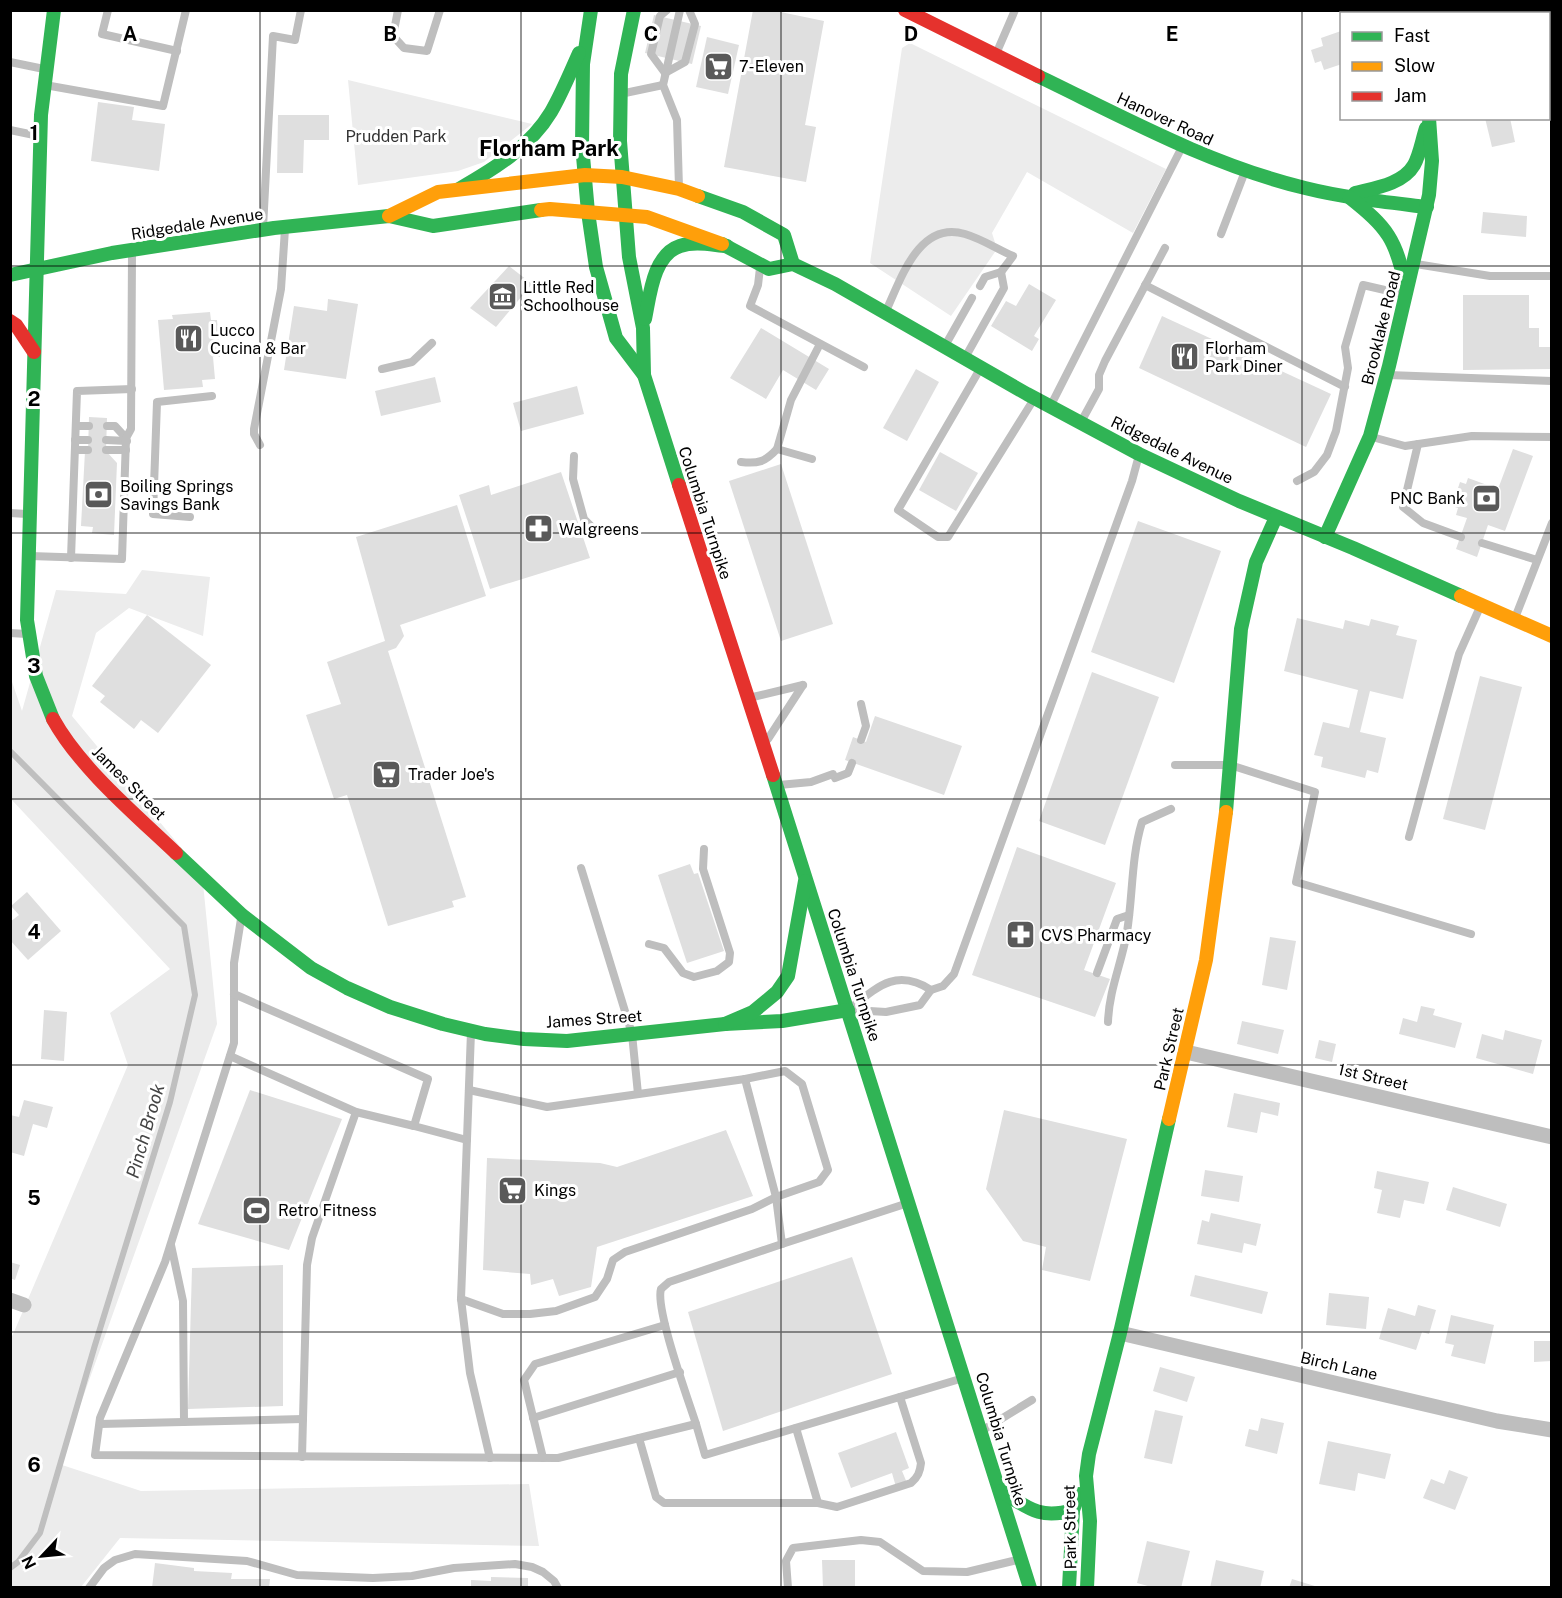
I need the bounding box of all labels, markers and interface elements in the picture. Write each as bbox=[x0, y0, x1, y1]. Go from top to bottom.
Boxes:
legend bbox=[1340, 12, 1550, 120]
text: A bbox=[123, 22, 137, 46]
text: B bbox=[383, 22, 397, 46]
text: C bbox=[644, 22, 658, 46]
text: D bbox=[904, 22, 918, 46]
text: E bbox=[1166, 22, 1178, 46]
text: Fast bbox=[1394, 25, 1430, 46]
supermarket icon: 7-Eleven bbox=[702, 50, 734, 82]
text: Slow bbox=[1394, 55, 1435, 76]
place label: 7-Eleven bbox=[739, 57, 804, 76]
text: Jam bbox=[1394, 85, 1427, 106]
street label: Hanover Road bbox=[1114, 88, 1216, 150]
text: 1 bbox=[30, 121, 38, 145]
park label: Prudden Park bbox=[345, 127, 447, 146]
district label: Florham Park bbox=[479, 135, 619, 161]
street label: Ridgedale Avenue bbox=[130, 204, 264, 244]
street label: Brooklake Road bbox=[1358, 269, 1404, 387]
place label: Little Red Schoolhouse bbox=[523, 278, 619, 315]
museum icon: Little Red Schoolhouse bbox=[486, 280, 518, 312]
place label: Lucco Cucina & Bar bbox=[210, 321, 306, 358]
restaurant icon: Lucco Cucina & Bar bbox=[173, 323, 205, 355]
place label: Florham Park Diner bbox=[1205, 339, 1283, 376]
restaurant icon: Florham Park Diner bbox=[1168, 341, 1200, 373]
text: 2 bbox=[28, 387, 40, 411]
street label: Ridgedale Avenue bbox=[1108, 412, 1236, 488]
street label: Columbia Turnpike bbox=[675, 444, 735, 582]
place label: Boiling Springs Savings Bank bbox=[120, 477, 233, 514]
bank icon: Boiling Springs Savings Bank bbox=[83, 479, 115, 511]
bank icon: PNC Bank bbox=[1470, 482, 1502, 514]
place label: PNC Bank bbox=[1390, 489, 1465, 508]
pharmacy icon: Walgreens bbox=[522, 513, 554, 545]
place label: Walgreens bbox=[559, 520, 639, 539]
text: 3 bbox=[27, 654, 41, 678]
street label: James Street bbox=[88, 742, 170, 824]
supermarket icon: Trader Joe's bbox=[371, 758, 403, 790]
place label: Trader Joe's bbox=[408, 765, 495, 784]
street label: Columbia Turnpike bbox=[824, 906, 884, 1044]
pharmacy icon: CVS Pharmacy bbox=[1004, 919, 1036, 951]
text: 4 bbox=[27, 920, 41, 944]
place label: CVS Pharmacy bbox=[1041, 926, 1152, 945]
street label: James Street bbox=[545, 1006, 643, 1032]
street label: Park Street bbox=[1150, 1006, 1188, 1092]
street label: 1st Street bbox=[1336, 1060, 1410, 1094]
water label: Pinch Brook bbox=[122, 1081, 169, 1181]
supermarket icon: Kings bbox=[497, 1174, 529, 1206]
place label: Kings bbox=[534, 1181, 576, 1200]
text: 5 bbox=[27, 1186, 41, 1210]
sports icon: Retro Fitness bbox=[241, 1194, 273, 1226]
place label: Retro Fitness bbox=[278, 1201, 377, 1220]
street label: Birch Lane bbox=[1298, 1348, 1380, 1384]
street label: Columbia Turnpike bbox=[972, 1370, 1030, 1508]
text: 6 bbox=[27, 1453, 41, 1477]
street label: Park Street bbox=[1060, 1484, 1080, 1570]
north arrow bbox=[12, 1526, 72, 1586]
text: N bbox=[18, 1553, 40, 1572]

